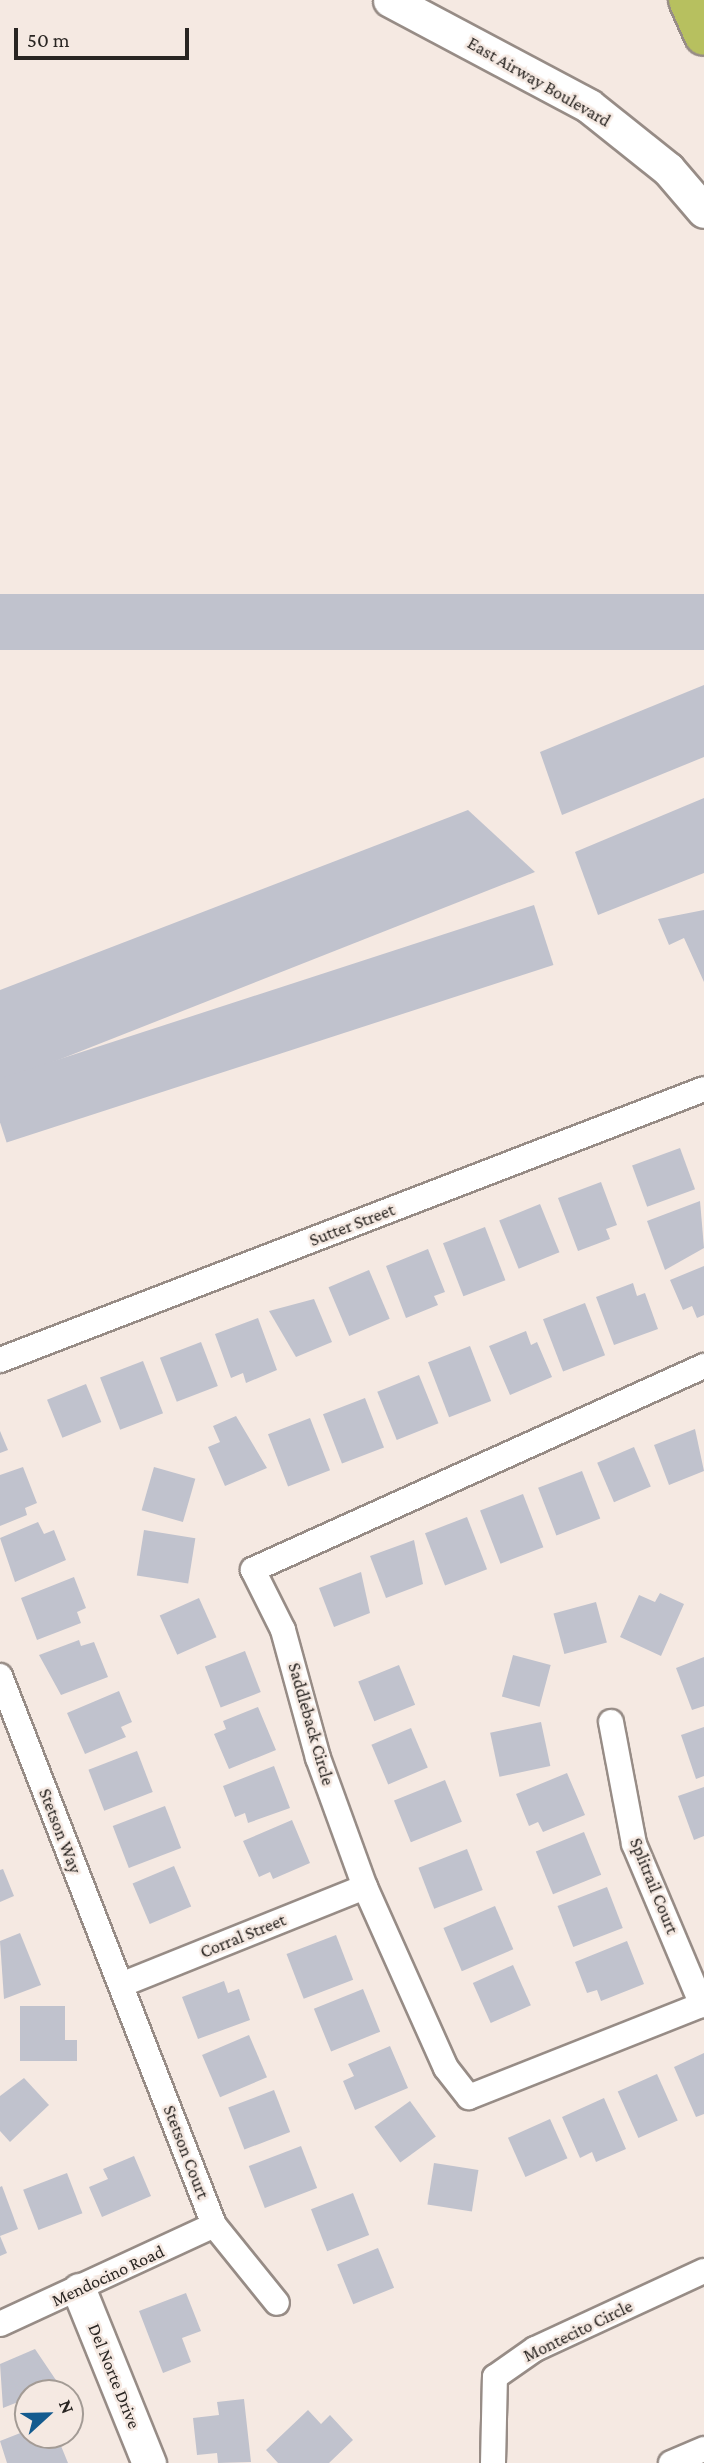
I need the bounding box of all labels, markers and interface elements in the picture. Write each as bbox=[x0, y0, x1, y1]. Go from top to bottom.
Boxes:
scale bar bbox=[18, 14, 192, 58]
text: 50 m bbox=[27, 28, 70, 52]
street label: East Airway Boulevard bbox=[464, 32, 614, 132]
street label: Sutter Street bbox=[306, 1199, 398, 1251]
street label: Saddleback Circle bbox=[283, 1660, 339, 1788]
street label: Stetson Way bbox=[34, 1785, 86, 1877]
street label: Splitrail Court bbox=[625, 1835, 683, 1937]
street label: Corral Street bbox=[197, 1909, 289, 1963]
street label: Stetson Court bbox=[158, 2102, 214, 2202]
street label: Mendocino Road bbox=[48, 2241, 168, 2311]
street label: Montecito Circle bbox=[520, 2295, 636, 2367]
street label: Del Norte Drive bbox=[83, 2320, 145, 2432]
north arrow bbox=[14, 2379, 84, 2449]
text: N bbox=[55, 2397, 79, 2417]

